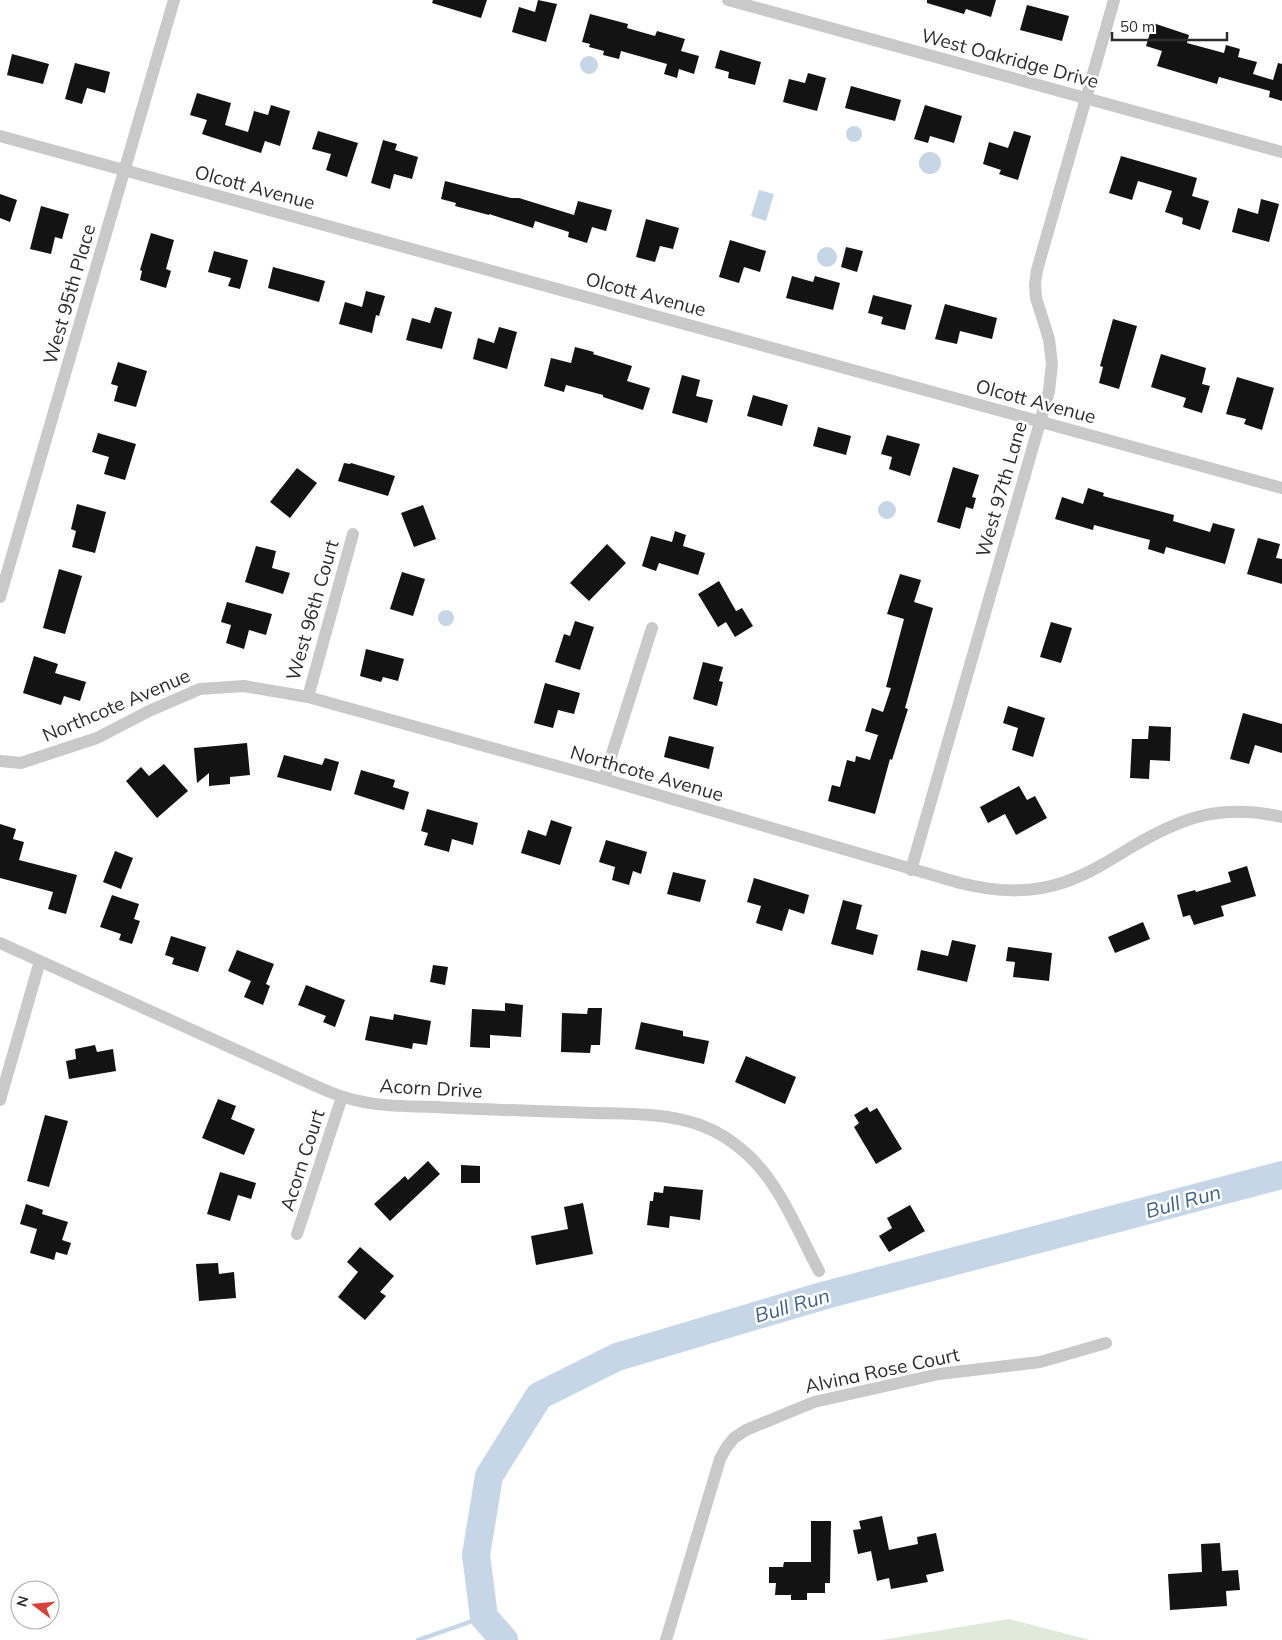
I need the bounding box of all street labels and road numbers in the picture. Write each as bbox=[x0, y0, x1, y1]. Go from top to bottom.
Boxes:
street label: West Oakridge Drive bbox=[919, 23, 1101, 93]
street label: Olcott Avenue bbox=[192, 159, 318, 215]
street label: West 95th Place bbox=[38, 221, 100, 367]
street label: Olcott Avenue bbox=[583, 266, 709, 322]
street label: Olcott Avenue bbox=[973, 373, 1099, 429]
street label: West 97th Lane bbox=[970, 418, 1032, 560]
street label: West 96th Court bbox=[280, 537, 344, 683]
street label: Northcote Avenue bbox=[38, 663, 194, 747]
street label: Northcote Avenue bbox=[568, 740, 726, 806]
street label: Acorn Drive bbox=[379, 1073, 483, 1103]
street label: Acorn Court bbox=[274, 1106, 330, 1214]
street label: Alvina Rose Court bbox=[803, 1342, 962, 1398]

